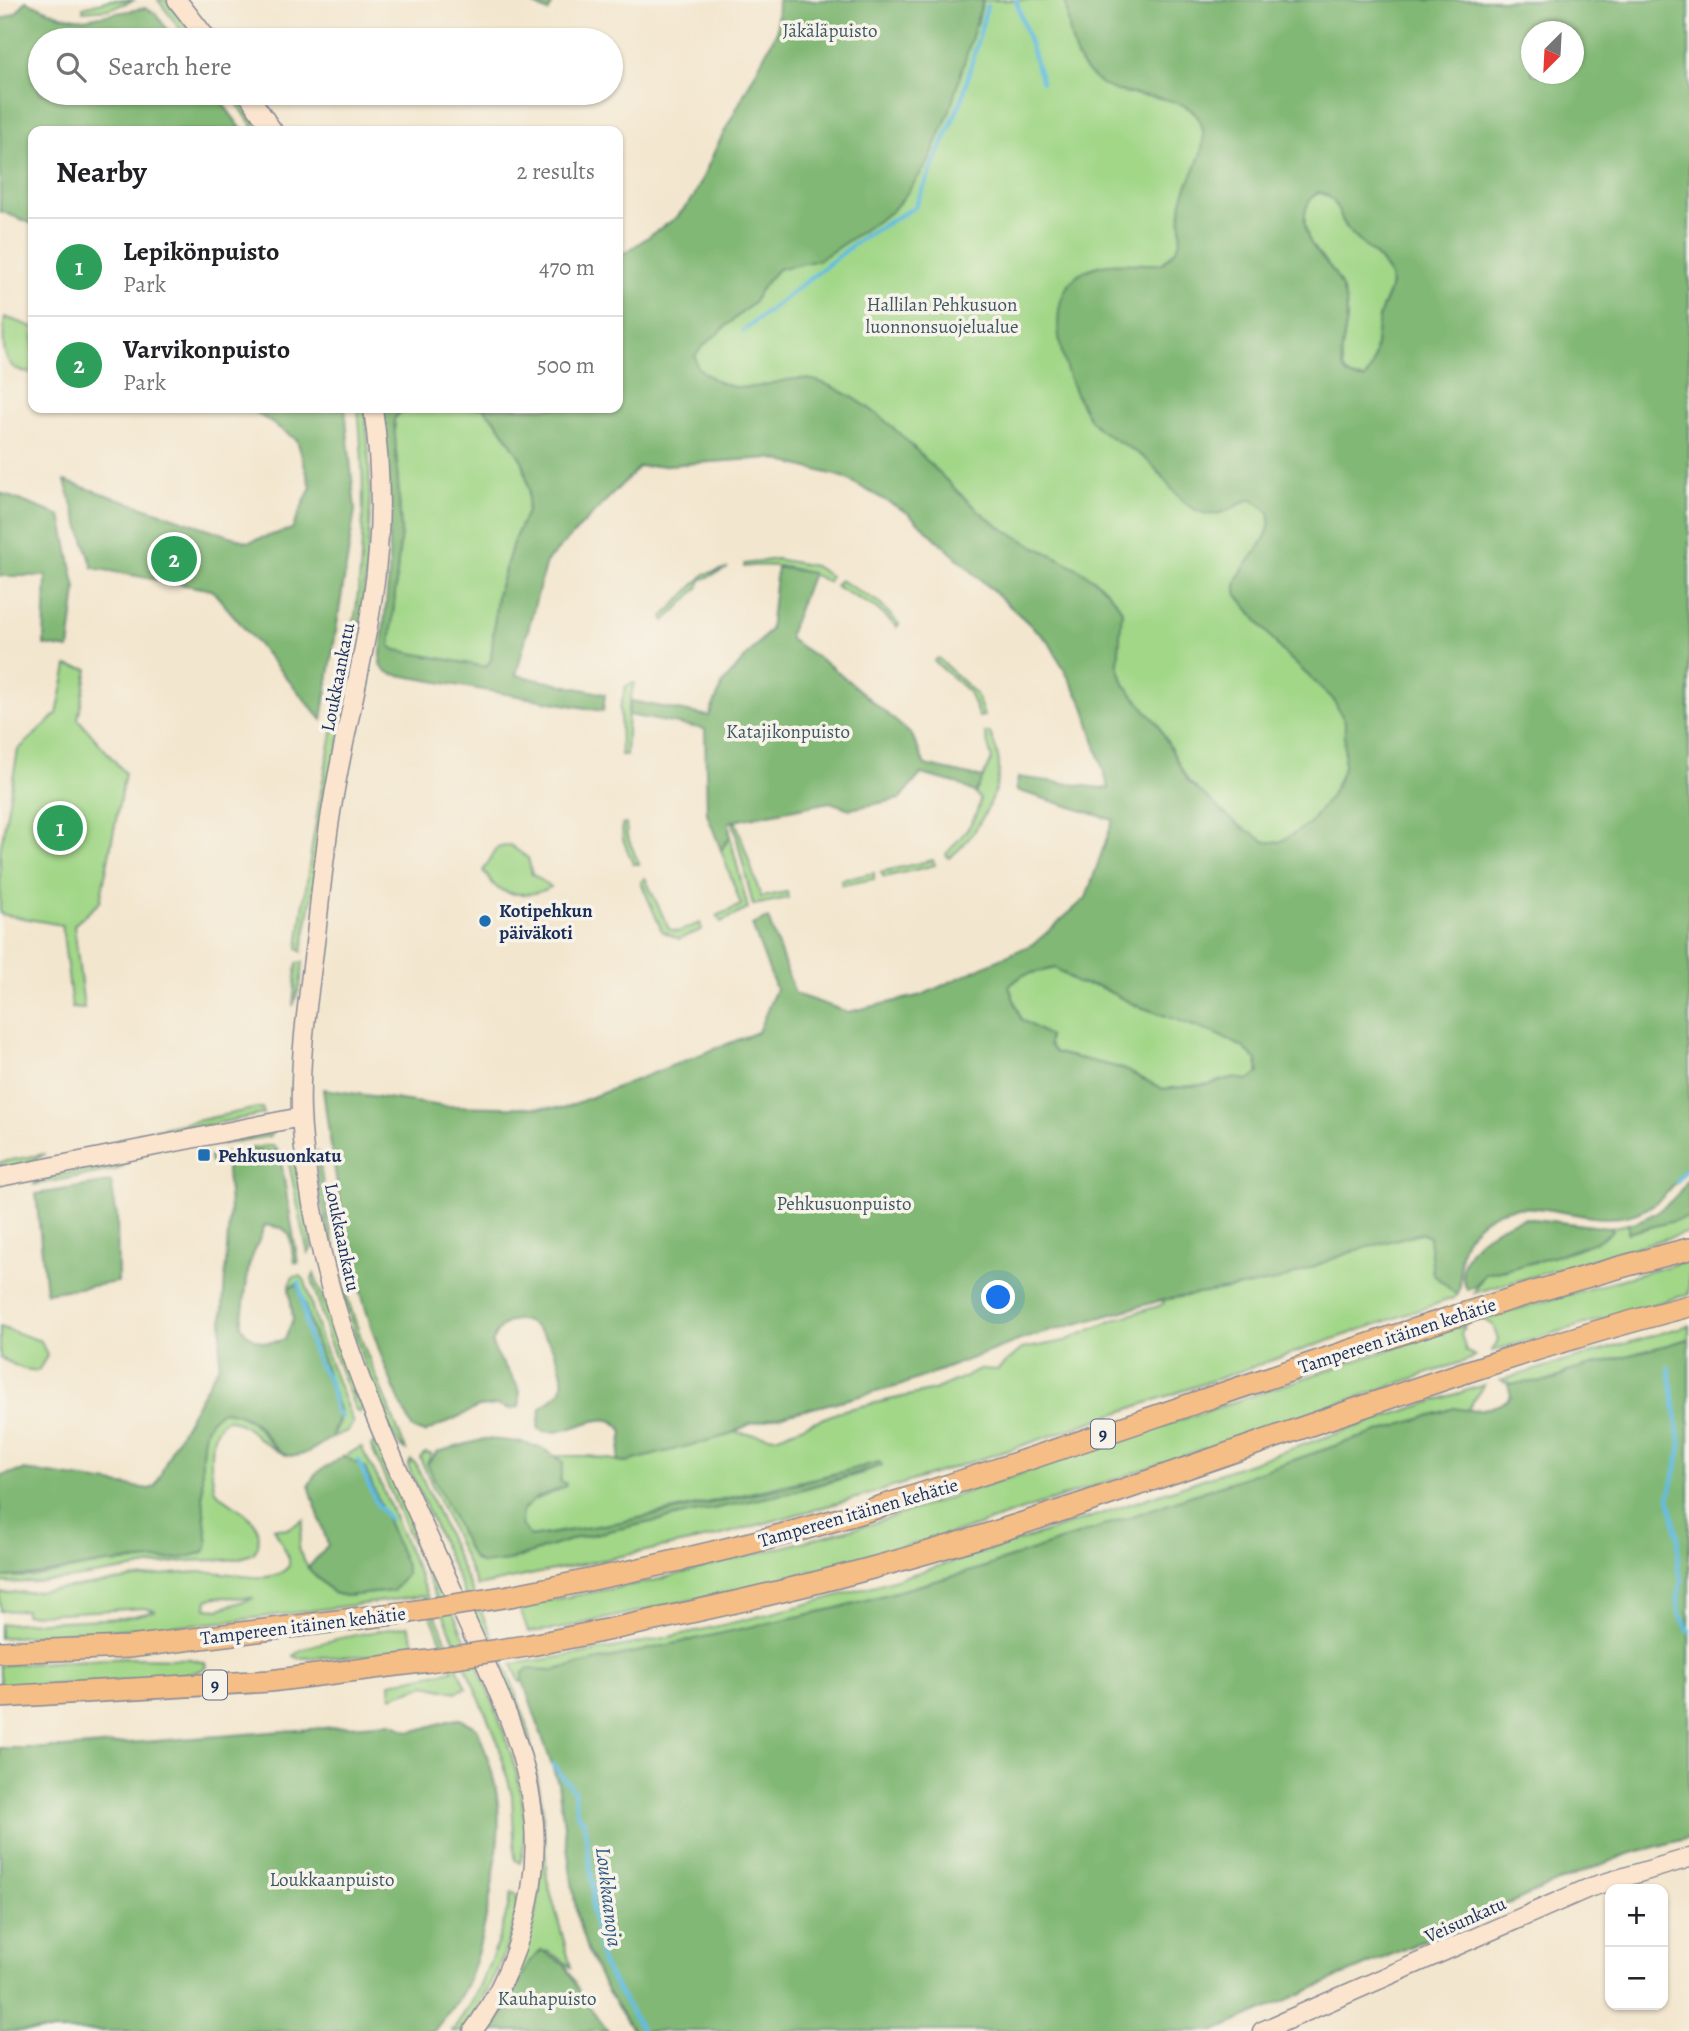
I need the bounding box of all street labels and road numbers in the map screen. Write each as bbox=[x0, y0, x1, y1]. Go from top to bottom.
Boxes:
street label: Loukkaankatu bbox=[315, 620, 361, 734]
street label: Loukkaankatu bbox=[318, 1180, 366, 1295]
street label: Tampereen itäinen kehätie bbox=[1295, 1292, 1500, 1380]
road number: 9 bbox=[1091, 1420, 1115, 1448]
street label: Tampereen itäinen kehätie bbox=[755, 1472, 961, 1554]
street label: Tampereen itäinen kehätie bbox=[199, 1601, 407, 1651]
road number: 9 bbox=[203, 1670, 227, 1700]
street label: Veisunkatu bbox=[1420, 1890, 1511, 1950]

